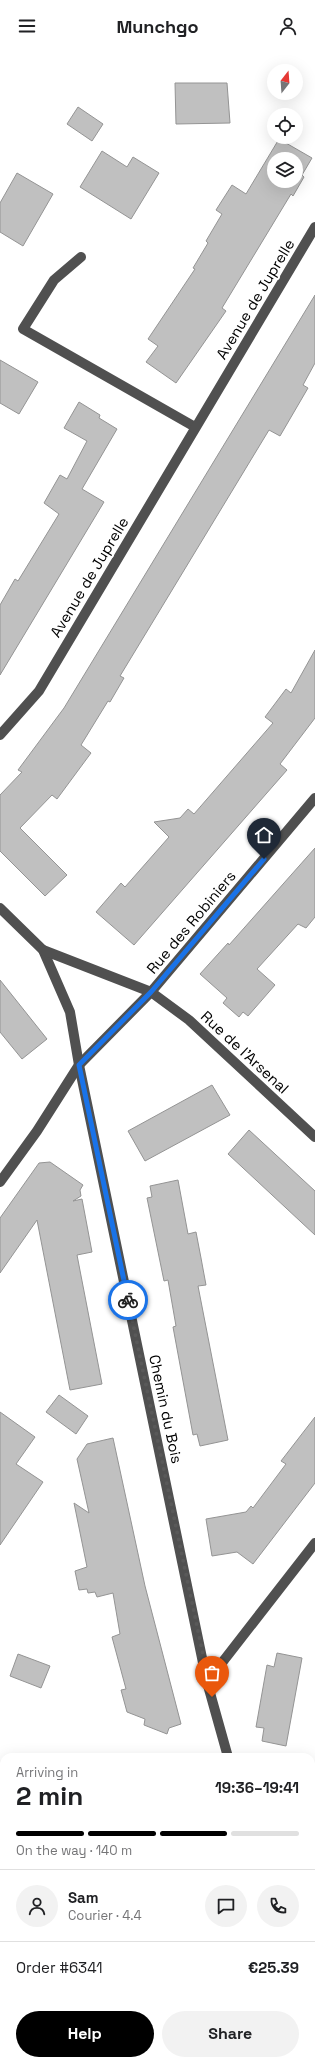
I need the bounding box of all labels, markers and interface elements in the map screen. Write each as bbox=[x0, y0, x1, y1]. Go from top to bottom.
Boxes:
icon: menu bbox=[16, 15, 38, 37]
text: Munchgo bbox=[116, 15, 199, 38]
icon: person bbox=[277, 15, 299, 37]
north arrow bbox=[267, 64, 303, 100]
map controls bbox=[267, 64, 303, 188]
button: locate bbox=[267, 108, 303, 144]
button: layers bbox=[267, 152, 303, 188]
street label: Avenue de Juprelle bbox=[212, 235, 299, 363]
street label: Avenue de Juprelle bbox=[46, 513, 133, 641]
pin bbox=[247, 818, 281, 859]
icon: home bbox=[253, 824, 275, 846]
street label: Rue des Robiniers bbox=[142, 866, 240, 977]
street label: Rue de l'Arsenal bbox=[197, 1006, 293, 1098]
courier bbox=[108, 1280, 148, 1320]
icon: bike bbox=[117, 1289, 139, 1311]
street label: Chemin du Bois bbox=[145, 1353, 187, 1465]
pin bbox=[195, 1656, 229, 1697]
icon: bag bbox=[201, 1662, 223, 1684]
text: Arriving in bbox=[16, 1764, 78, 1781]
text: 19:36–19:41 bbox=[215, 1778, 299, 1797]
text: 2 min bbox=[16, 1779, 83, 1813]
text: On the way · 140 m bbox=[16, 1842, 132, 1859]
button: person bbox=[16, 1885, 58, 1927]
button: chat bbox=[205, 1885, 247, 1927]
button: phone bbox=[257, 1885, 299, 1927]
text: Sam bbox=[68, 1888, 99, 1907]
text: Courier · 4.4 bbox=[68, 1907, 142, 1924]
text: Order #6341 bbox=[16, 1958, 102, 1977]
text: €25.39 bbox=[248, 1958, 299, 1977]
button: Help bbox=[16, 2011, 154, 2057]
button: Share bbox=[162, 2011, 299, 2057]

